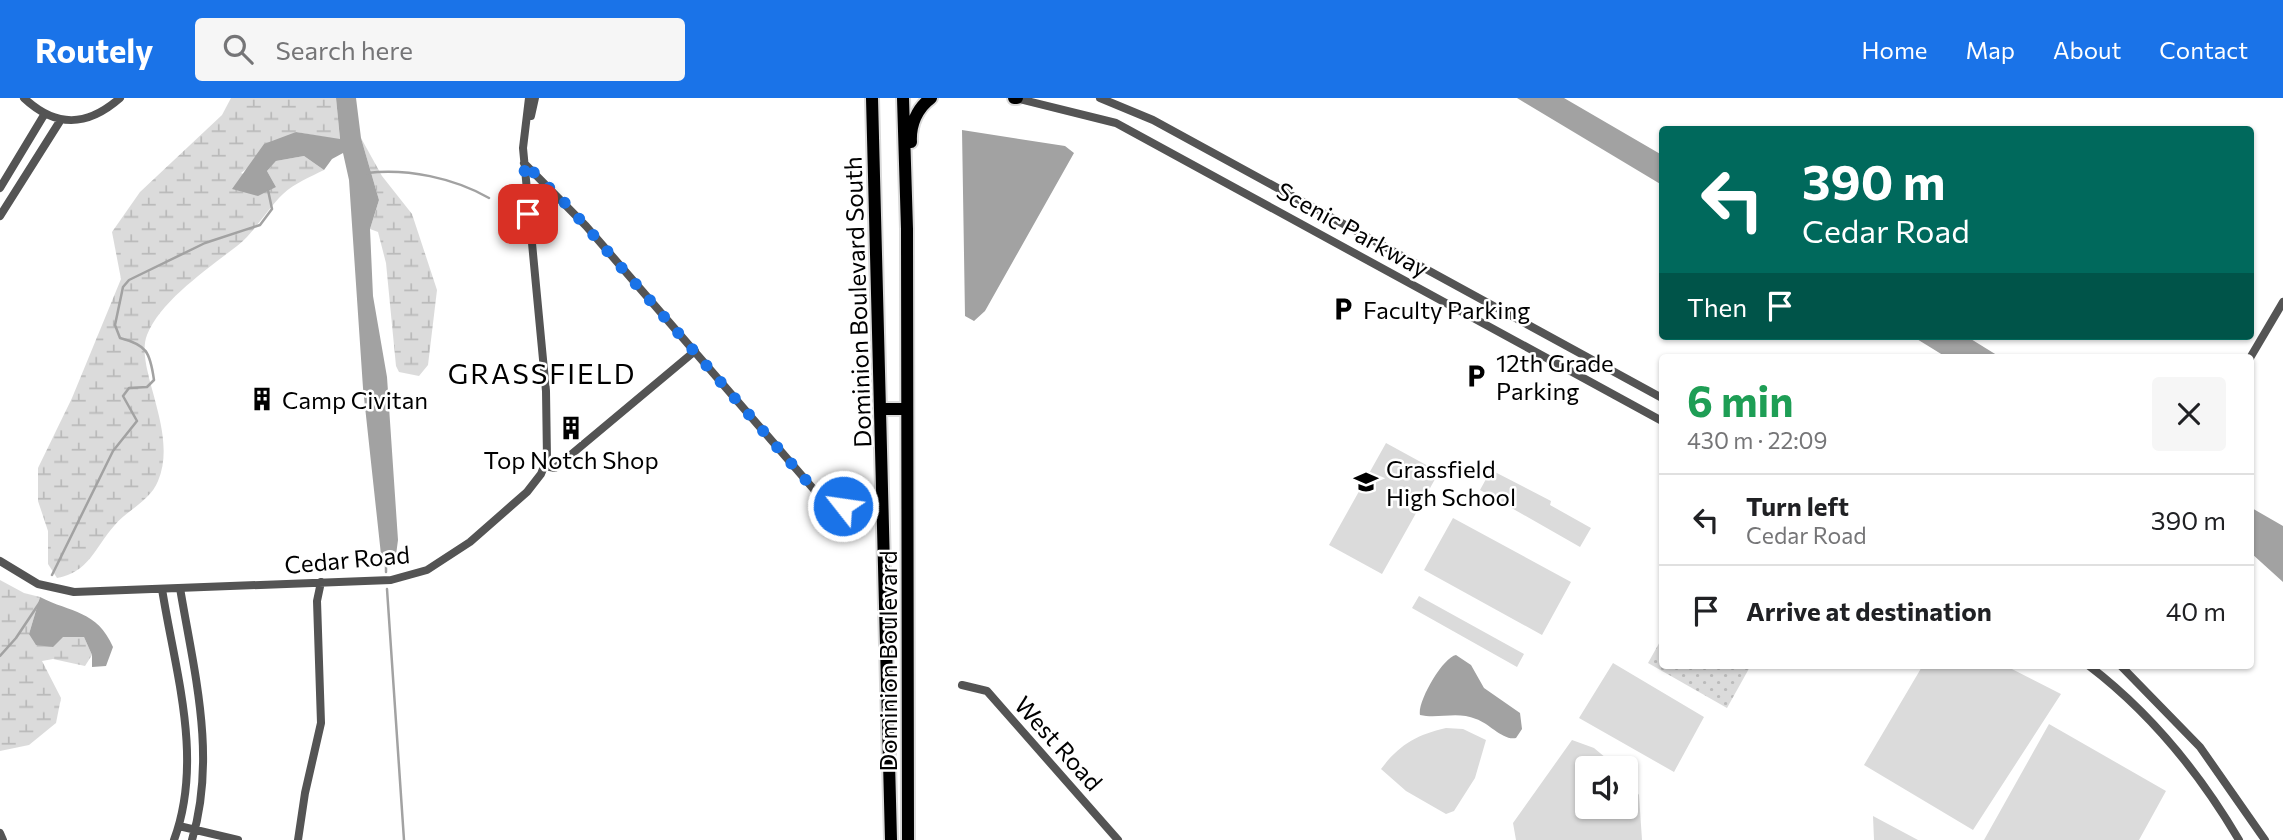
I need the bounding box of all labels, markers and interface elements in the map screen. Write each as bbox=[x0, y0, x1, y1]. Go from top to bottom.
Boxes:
search box bbox=[195, 18, 685, 81]
text: Routely bbox=[35, 29, 153, 70]
icon: search bbox=[219, 30, 257, 68]
text: Search here bbox=[275, 34, 413, 65]
text: Home bbox=[1862, 35, 1928, 64]
text: Map bbox=[1966, 35, 2015, 64]
text: About bbox=[2053, 35, 2121, 64]
text: Contact bbox=[2159, 35, 2248, 64]
text: 390 m bbox=[1802, 150, 1945, 210]
icon: left bbox=[1687, 154, 1778, 245]
street label: Dominion Boulevard South bbox=[837, 156, 877, 448]
street label: Scenic Parkway bbox=[1272, 175, 1434, 283]
pin bbox=[498, 184, 558, 244]
icon: arrive bbox=[509, 195, 547, 233]
text: Cedar Road bbox=[1802, 210, 1970, 250]
icon: arrive bbox=[1761, 287, 1799, 325]
text: Then bbox=[1687, 291, 1747, 322]
parking icon: Faculty Parking bbox=[1329, 295, 1357, 323]
place label: Faculty Parking bbox=[1363, 295, 1530, 324]
place label: 12th Grade Parking bbox=[1496, 348, 1614, 405]
district label: GRASSFIELD bbox=[448, 356, 636, 390]
parking icon: 12th Grade Parking bbox=[1462, 362, 1490, 390]
text: 6 min bbox=[1687, 374, 1794, 426]
button: close bbox=[2152, 377, 2226, 451]
building icon: Camp Civitan bbox=[248, 385, 276, 413]
place label: Camp Civitan bbox=[282, 385, 428, 414]
building icon: Top Notch Shop bbox=[557, 414, 585, 442]
text: 430 m · 22:09 bbox=[1687, 426, 1828, 454]
place label: Top Notch Shop bbox=[483, 445, 659, 474]
place label: Grassfield High School bbox=[1386, 454, 1516, 511]
school or university icon: Grassfield High School bbox=[1352, 468, 1380, 496]
position arrow bbox=[806, 469, 880, 543]
text: Turn left bbox=[1746, 490, 1849, 521]
icon: left bbox=[1687, 501, 1725, 539]
text: 390 m bbox=[2151, 504, 2226, 535]
text: Cedar Road bbox=[1746, 521, 1867, 549]
street label: Cedar Road bbox=[283, 539, 411, 579]
street label: Dominion Boulevard bbox=[873, 550, 902, 772]
icon: arrive bbox=[1687, 592, 1725, 630]
text: Arrive at destination bbox=[1746, 595, 1992, 626]
text: 40 m bbox=[2166, 595, 2226, 626]
street label: West Road bbox=[1009, 690, 1109, 796]
map controls bbox=[1575, 756, 1638, 819]
button: sound bbox=[1575, 756, 1638, 819]

